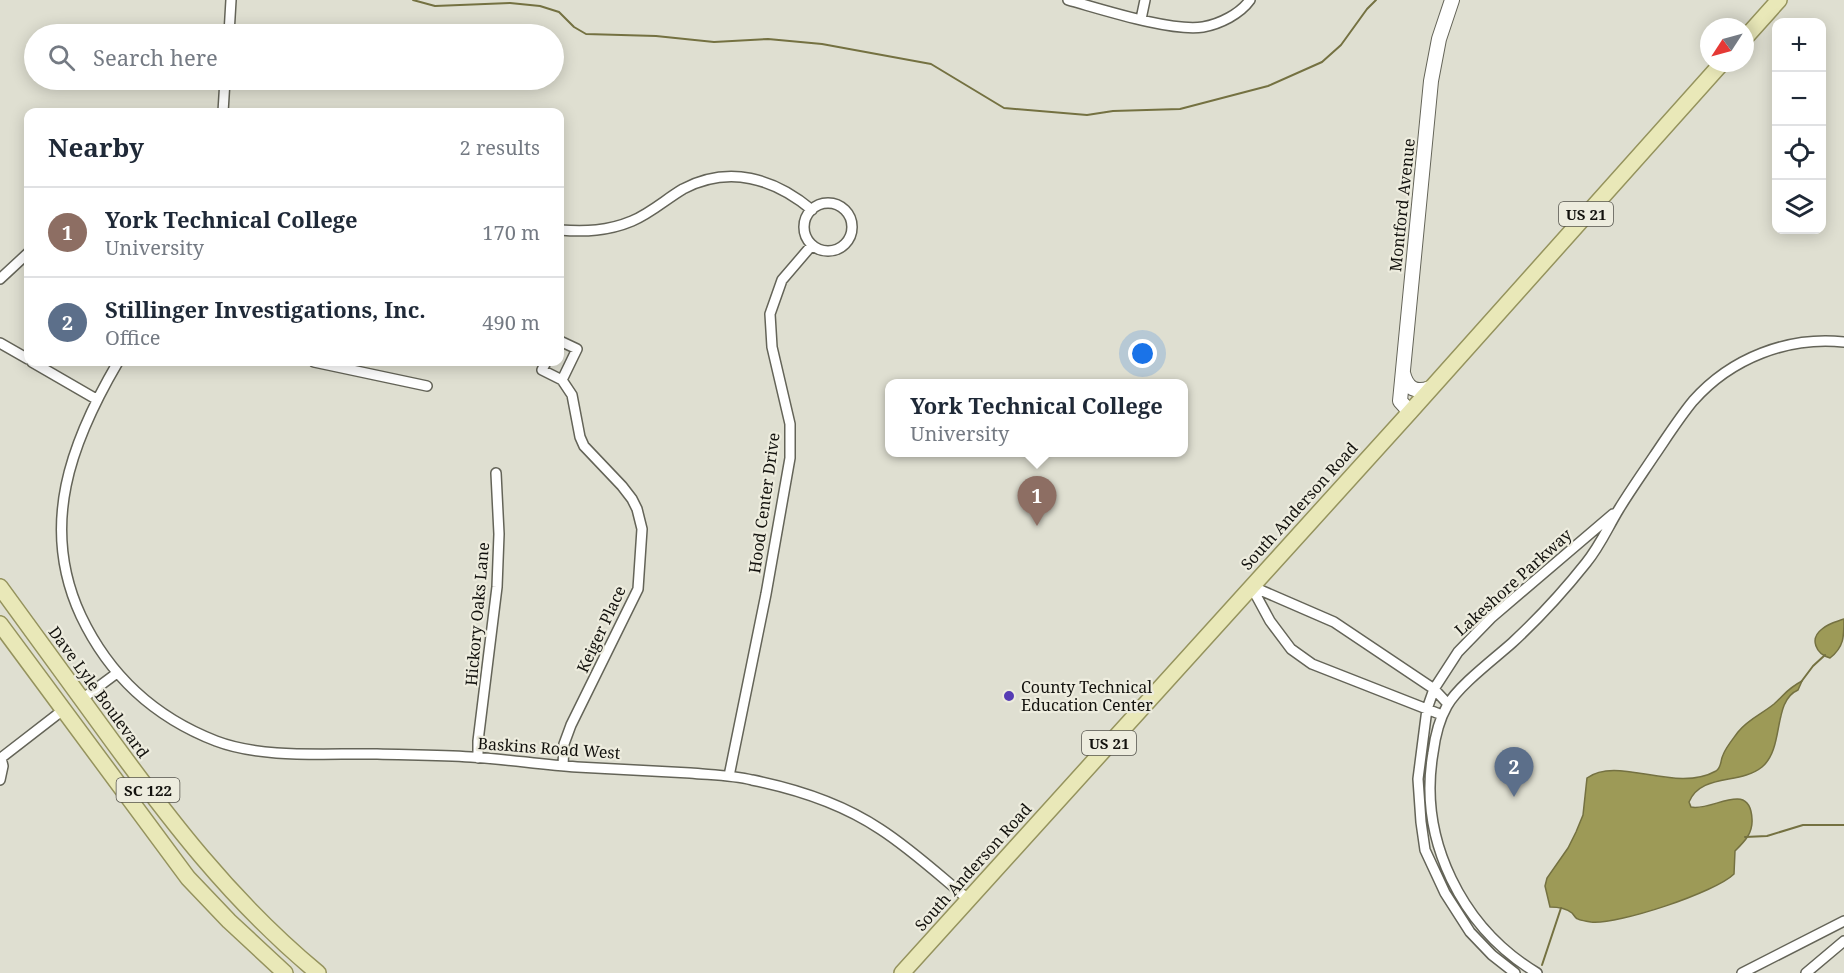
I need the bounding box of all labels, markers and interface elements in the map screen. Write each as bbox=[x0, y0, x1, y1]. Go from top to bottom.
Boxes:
north arrow bbox=[1700, 18, 1754, 72]
map controls bbox=[1772, 18, 1826, 234]
button: + bbox=[1772, 18, 1826, 72]
search box bbox=[24, 24, 564, 90]
icon: search bbox=[45, 41, 78, 74]
text: Search here bbox=[93, 42, 218, 72]
button: − bbox=[1772, 72, 1826, 126]
button: locate bbox=[1772, 126, 1826, 180]
text: Nearby bbox=[48, 129, 144, 165]
text: 2 results bbox=[460, 134, 540, 161]
street label: Montford Avenue bbox=[1384, 137, 1420, 273]
button: layers bbox=[1772, 180, 1826, 234]
road number: US 21 bbox=[1559, 202, 1613, 226]
text: York Technical College bbox=[105, 204, 358, 234]
text: 1 bbox=[62, 219, 73, 246]
text: 170 m bbox=[482, 219, 540, 246]
text: University bbox=[105, 234, 204, 261]
text: Stillinger Investigations, Inc. bbox=[105, 294, 426, 324]
text: 2 bbox=[62, 309, 73, 336]
text: 490 m bbox=[482, 309, 540, 336]
text: Office bbox=[105, 324, 160, 351]
your location bbox=[1128, 339, 1157, 368]
popup bbox=[885, 379, 1188, 457]
text: York Technical College bbox=[910, 390, 1163, 420]
text: University bbox=[910, 420, 1009, 447]
street label: Hood Center Drive bbox=[743, 431, 785, 575]
street label: South Anderson Road bbox=[1236, 437, 1363, 575]
pin: 1 bbox=[1018, 476, 1056, 526]
street label: Lakeshore Parkway bbox=[1450, 523, 1577, 641]
street label: Hickory Oaks Lane bbox=[460, 541, 494, 687]
street label: Keiger Place bbox=[571, 582, 631, 676]
street label: Dave Lyle Boulevard bbox=[44, 622, 154, 762]
place label: County Technical Education Center bbox=[1021, 676, 1153, 716]
marker: County Technical Education Center bbox=[1002, 689, 1016, 703]
road number: US 21 bbox=[1082, 731, 1136, 755]
street label: Baskins Road West bbox=[477, 732, 621, 764]
pin: 2 bbox=[1494, 748, 1534, 797]
road number: SC 122 bbox=[116, 778, 180, 802]
street label: South Anderson Road bbox=[910, 798, 1037, 936]

